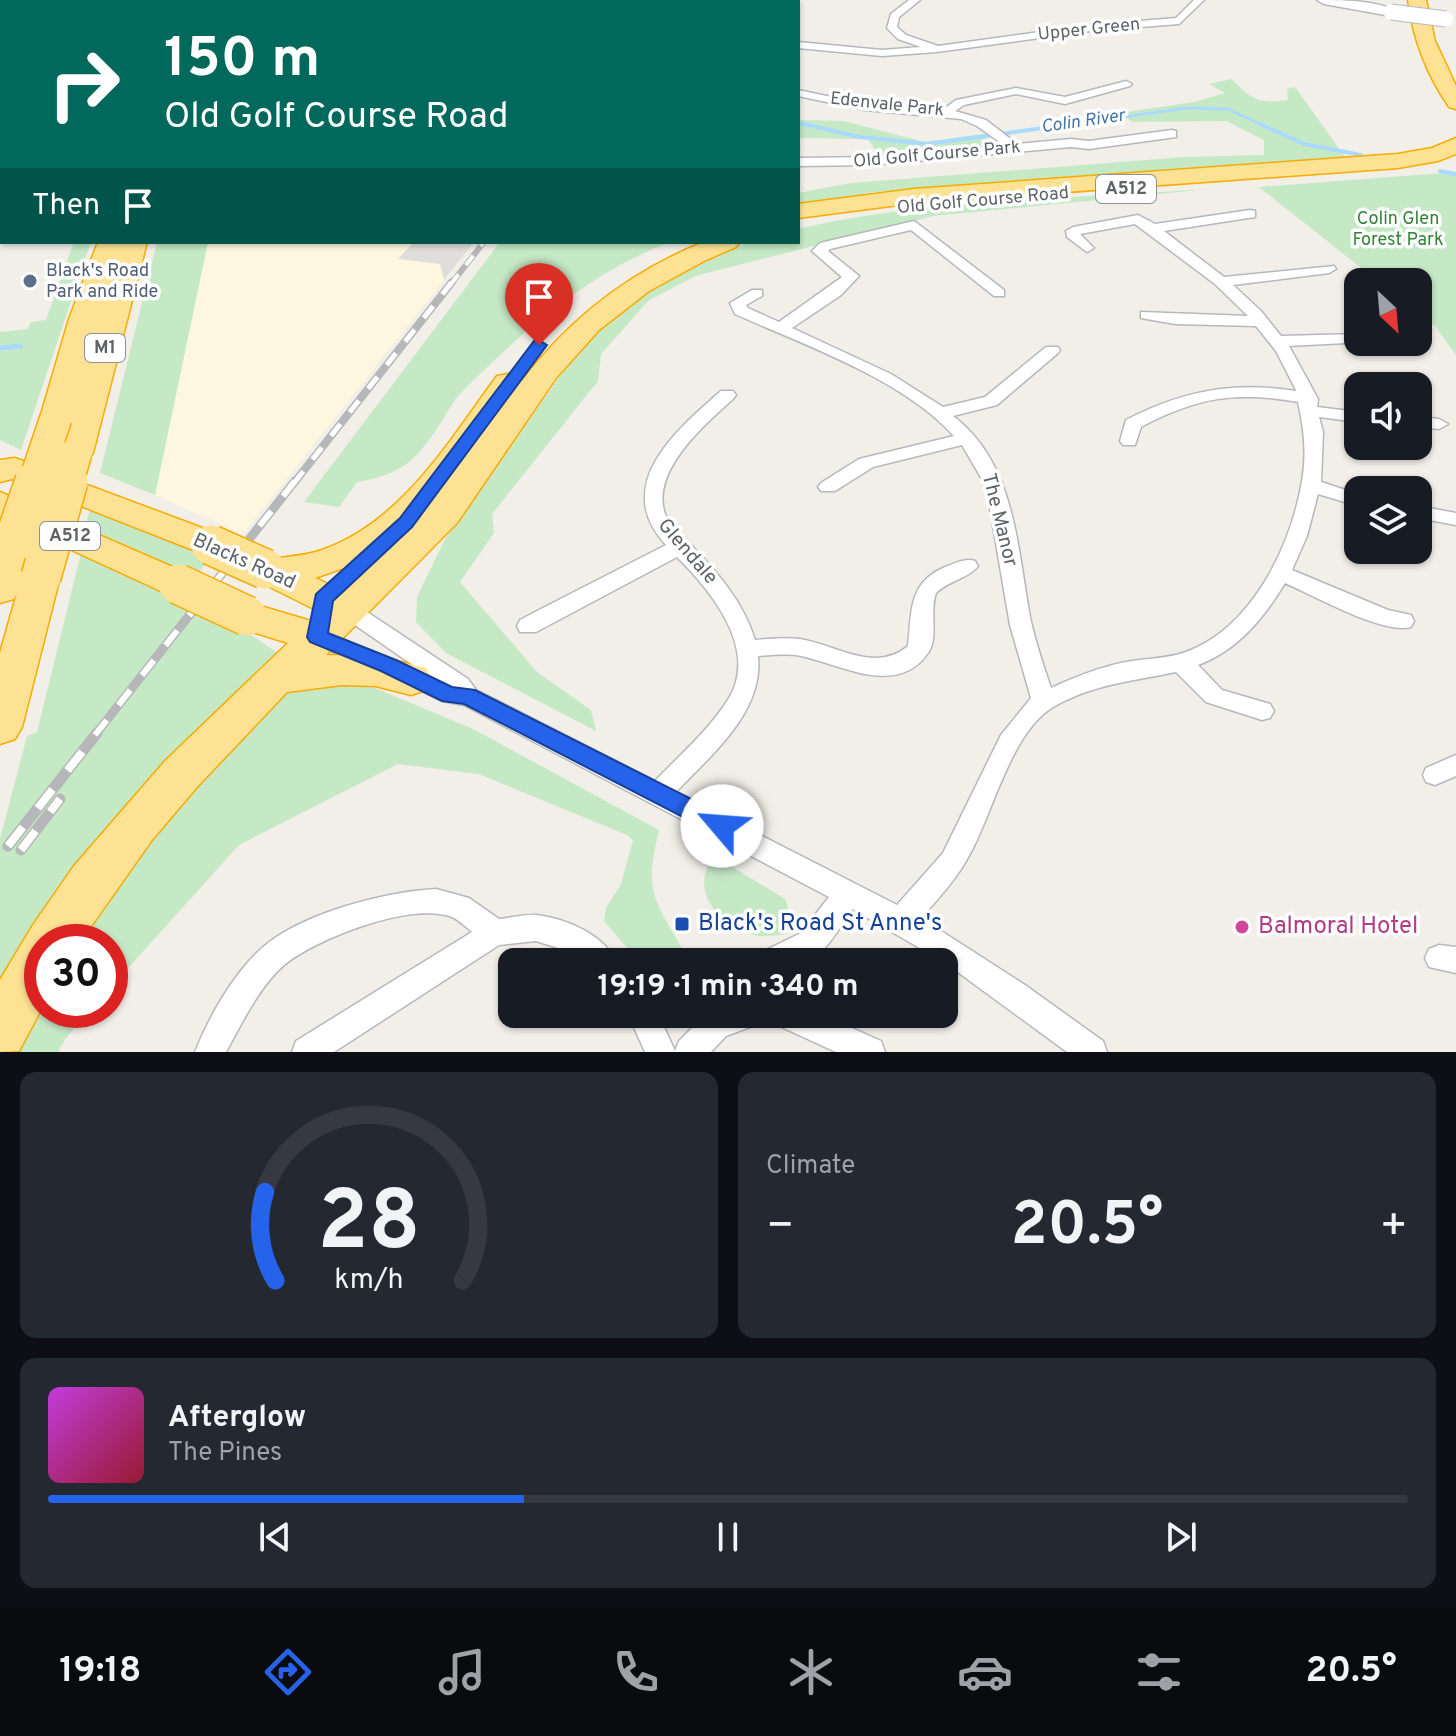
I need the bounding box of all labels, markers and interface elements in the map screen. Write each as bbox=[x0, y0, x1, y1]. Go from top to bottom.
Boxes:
street label: Upper Green bbox=[1037, 13, 1141, 47]
text: 150 m bbox=[164, 26, 320, 96]
icon: right bbox=[32, 32, 136, 136]
street label: Edenvale Park bbox=[829, 88, 945, 122]
text: Old Golf Course Road bbox=[164, 95, 509, 141]
water label: Colin River bbox=[1040, 104, 1128, 139]
street label: Old Golf Course Park bbox=[852, 136, 1022, 174]
road number: A512 bbox=[1096, 175, 1156, 203]
street label: Old Golf Course Road bbox=[896, 182, 1070, 220]
icon: arrive bbox=[116, 184, 160, 228]
text: Then bbox=[32, 188, 100, 225]
park label: Colin Glen Forest Park bbox=[1352, 208, 1444, 252]
place label: Black's Road Park and Ride bbox=[46, 260, 158, 304]
pin bbox=[505, 263, 573, 345]
north arrow bbox=[1344, 268, 1432, 356]
map controls bbox=[1344, 268, 1432, 564]
marker: Black's Road Park and Ride bbox=[21, 272, 39, 290]
icon: arrive bbox=[517, 275, 561, 319]
road number: M1 bbox=[85, 334, 125, 362]
button: sound bbox=[1344, 372, 1432, 460]
street label: The Manor bbox=[975, 471, 1023, 570]
button: layers bbox=[1344, 476, 1432, 564]
street label: Glendale bbox=[651, 514, 723, 590]
road number: A512 bbox=[40, 522, 100, 550]
street label: Blacks Road bbox=[189, 528, 299, 596]
position arrow bbox=[680, 784, 764, 868]
place label: Black's Road St Anne's bbox=[698, 909, 942, 939]
place label: Balmoral Hotel bbox=[1258, 912, 1418, 942]
marker: Black's Road St Anne's bbox=[673, 915, 691, 933]
marker: Balmoral Hotel bbox=[1233, 918, 1251, 936]
speed limit sign: 30 bbox=[24, 924, 128, 1028]
text: 19:19 · 1 min · 340 m bbox=[598, 969, 858, 1006]
text: Climate bbox=[766, 1150, 855, 1183]
text: 28 bbox=[317, 1174, 421, 1279]
text: 20.5° bbox=[1011, 1190, 1163, 1266]
text: − bbox=[766, 1200, 794, 1256]
text: + bbox=[1380, 1200, 1408, 1256]
text: km/h bbox=[334, 1263, 404, 1299]
text: Afterglow bbox=[168, 1400, 306, 1437]
text: The Pines bbox=[168, 1437, 282, 1470]
icon: previous bbox=[253, 1515, 297, 1559]
icon: pause bbox=[706, 1515, 750, 1559]
icon: next bbox=[1159, 1515, 1203, 1559]
icon: directions bbox=[260, 1644, 316, 1700]
icon: music bbox=[434, 1644, 490, 1700]
icon: phone bbox=[608, 1644, 664, 1700]
icon: climate bbox=[783, 1644, 839, 1700]
icon: car bbox=[957, 1644, 1013, 1700]
icon: filters bbox=[1131, 1644, 1187, 1700]
text: 19:18 bbox=[59, 1649, 141, 1695]
text: 20.5° bbox=[1305, 1649, 1397, 1695]

